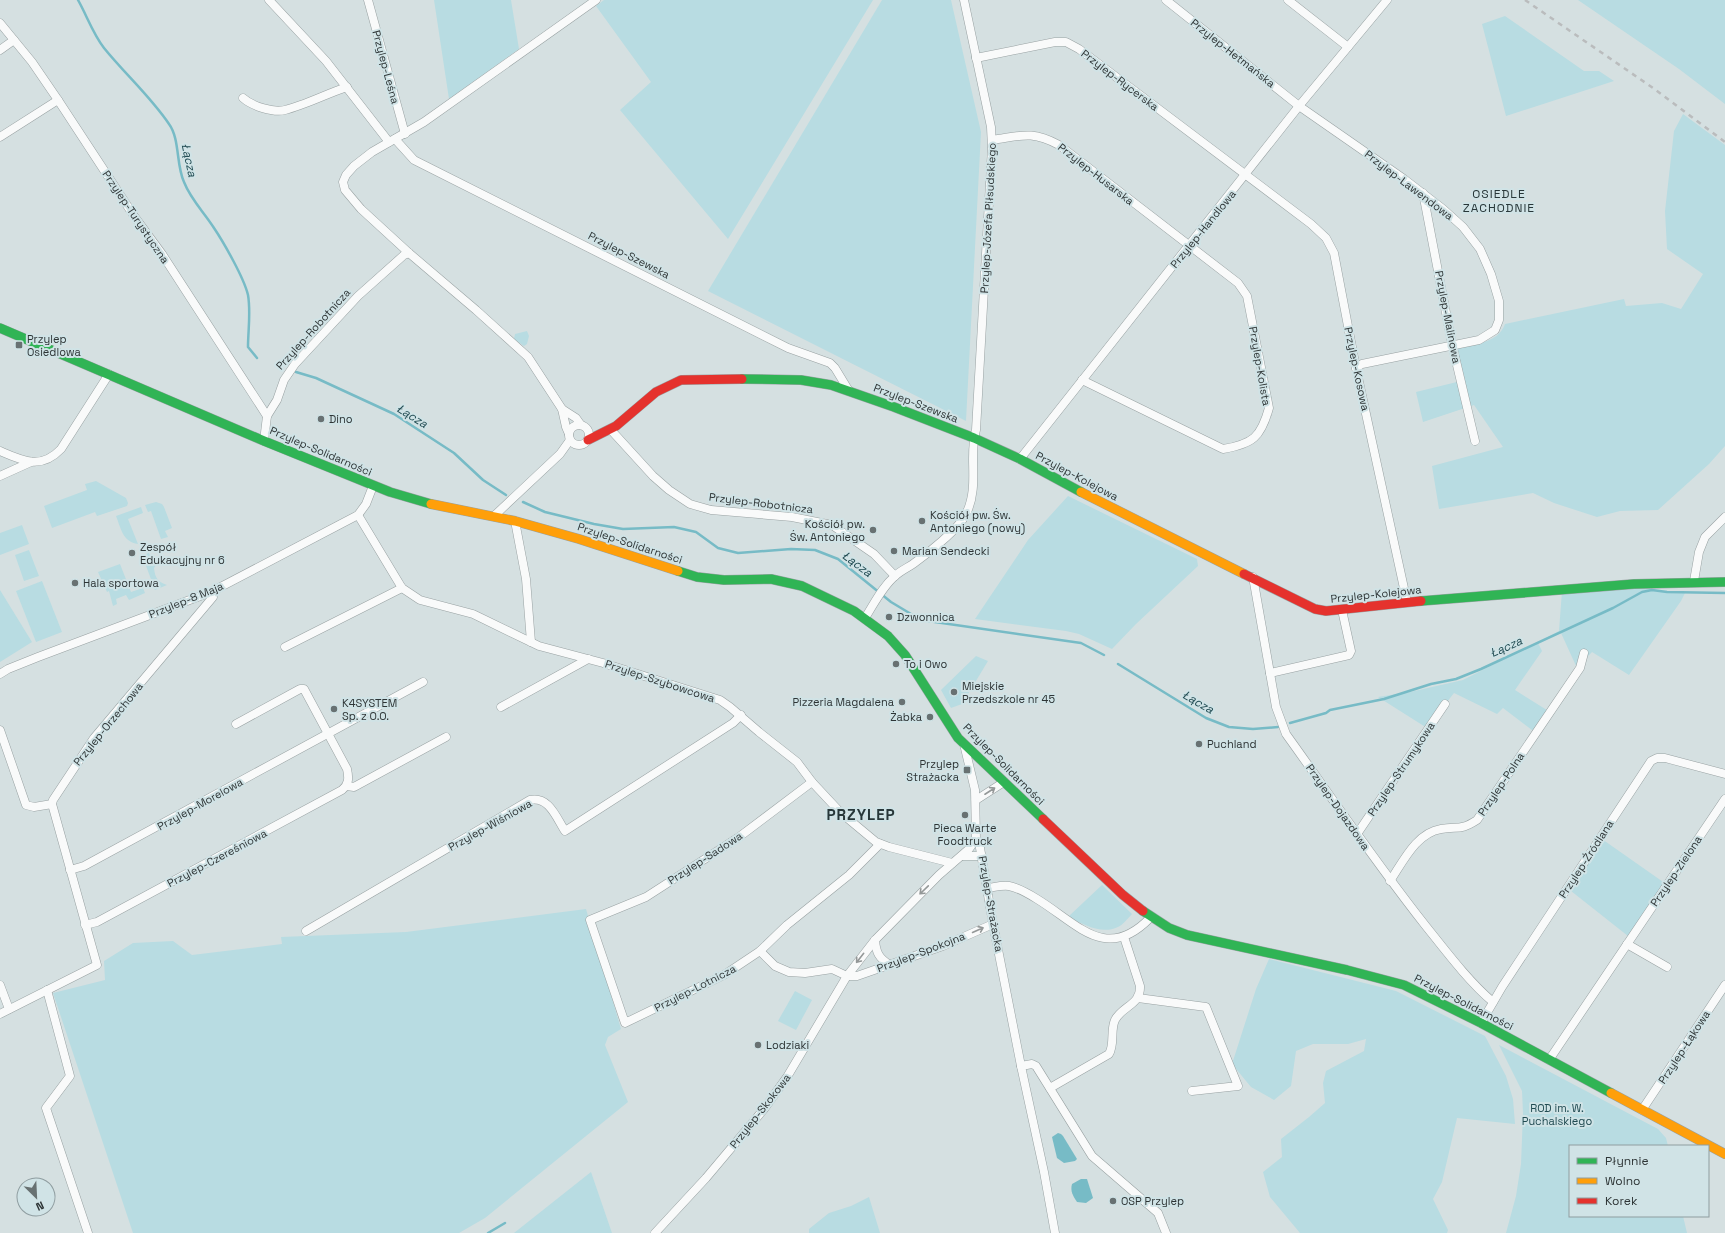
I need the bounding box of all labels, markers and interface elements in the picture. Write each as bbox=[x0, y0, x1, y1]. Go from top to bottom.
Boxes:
street label: Przylep-Hetmańska bbox=[1188, 16, 1279, 91]
street label: Przylep-Leśna bbox=[369, 29, 403, 106]
street label: Przylep-Rycerska bbox=[1079, 46, 1162, 114]
street label: Przylep-Husarska bbox=[1055, 140, 1137, 208]
water label: Łącza bbox=[178, 142, 200, 178]
street label: Przylep-Józefa Piłsudskiego bbox=[977, 142, 999, 294]
street label: Przylep-Lawendowa bbox=[1362, 147, 1457, 223]
street label: Przylep-Turystyczna bbox=[100, 168, 173, 267]
district label: OSIEDLE ZACHODNIE bbox=[1463, 186, 1535, 216]
street label: Przylep-Handlowa bbox=[1167, 187, 1239, 271]
street label: Przylep-Szewska bbox=[586, 228, 673, 282]
street label: Przylep-Malinowa bbox=[1432, 269, 1464, 365]
street label: Przylep-Robotnicza bbox=[273, 285, 354, 373]
street label: Przylep-Kolista bbox=[1246, 325, 1274, 407]
street label: Przylep-Kosowa bbox=[1341, 326, 1373, 413]
place label: Przylep Osiedlowa bbox=[27, 332, 82, 359]
marker: Przylep Osiedlowa bbox=[14, 340, 24, 350]
street label: Przylep-Szewska bbox=[872, 380, 961, 426]
water label: Łącza bbox=[393, 400, 431, 432]
place label: Dino bbox=[329, 412, 353, 426]
marker: Dino bbox=[316, 414, 326, 424]
street label: Przylep-Solidarności bbox=[268, 423, 374, 479]
street label: Przylep-Kolejowa bbox=[1033, 448, 1121, 504]
street label: Przylep-Robotnicza bbox=[708, 490, 815, 516]
place label: Kościół pw. Św. Antoniego (nowy) bbox=[930, 507, 1025, 535]
marker: Kościół pw. Św. Antoniego (nowy) bbox=[917, 516, 927, 526]
place label: Kościół pw. Św. Antoniego bbox=[790, 517, 865, 544]
street label: Przylep-Solidarności bbox=[576, 519, 685, 567]
marker: Kościół pw. Św. Antoniego bbox=[868, 525, 878, 535]
place label: Zespół Edukacyjny nr 6 bbox=[140, 540, 225, 567]
place label: Marian Sendecki bbox=[902, 544, 990, 558]
marker: Marian Sendecki bbox=[889, 546, 899, 556]
water label: Łącza bbox=[839, 547, 875, 581]
marker: Zespół Edukacyjny nr 6 bbox=[127, 548, 137, 558]
place label: Hala sportowa bbox=[83, 576, 159, 590]
marker: Hala sportowa bbox=[70, 578, 80, 588]
street label: Przylep-8 Maja bbox=[147, 578, 226, 621]
street label: Przylep-Kolejowa bbox=[1330, 582, 1423, 606]
place label: Dzwonnica bbox=[897, 610, 955, 624]
marker: Dzwonnica bbox=[884, 612, 894, 622]
water label: Łącza bbox=[1487, 633, 1525, 661]
street label: Przylep-Szybowcowa bbox=[603, 657, 717, 706]
place label: To i Owo bbox=[904, 657, 948, 671]
marker: To i Owo bbox=[891, 659, 901, 669]
street label: Przylep-Orzechowa bbox=[70, 679, 146, 768]
place label: Miejskie Przedszkole nr 45 bbox=[962, 679, 1055, 706]
marker: Miejskie Przedszkole nr 45 bbox=[949, 687, 959, 697]
water label: Łącza bbox=[1179, 687, 1217, 717]
place label: Pizzeria Magdalena bbox=[793, 695, 895, 709]
place label: K4SYSTEM Sp. z O.O. bbox=[342, 696, 397, 723]
marker: Pizzeria Magdalena bbox=[897, 697, 907, 707]
marker: K4SYSTEM Sp. z O.O. bbox=[329, 704, 339, 714]
place label: Żabka bbox=[890, 710, 923, 724]
marker: Żabka bbox=[925, 712, 935, 722]
street label: Przylep-Strumykowa bbox=[1364, 719, 1438, 819]
street label: Przylep-Solidarności bbox=[960, 720, 1048, 808]
place label: Puchland bbox=[1207, 737, 1257, 751]
marker: Puchland bbox=[1194, 739, 1204, 749]
street label: Przylep-Polna bbox=[1475, 749, 1528, 818]
place label: Przylep Strażacka bbox=[906, 757, 960, 784]
street label: Przylep-Dojazdowa bbox=[1303, 761, 1373, 853]
marker: Przylep Strażacka bbox=[962, 765, 972, 775]
street label: Przylep-Morelowa bbox=[155, 774, 246, 833]
one-way arrow bbox=[984, 787, 995, 795]
street label: Przylep-Wiśniowa bbox=[446, 796, 535, 854]
district label: PRZYLEP bbox=[826, 805, 896, 824]
marker: Pieca Warte Foodtruck bbox=[960, 810, 970, 820]
street label: Przylep-Źródlana bbox=[1555, 817, 1617, 901]
place label: Pieca Warte Foodtruck bbox=[934, 821, 996, 848]
street label: Przylep-Czereśniowa bbox=[165, 825, 270, 890]
street label: Przylep-Sadowa bbox=[665, 828, 746, 887]
street label: Przylep-Zielona bbox=[1647, 832, 1705, 909]
street label: Przylep-Strażacka bbox=[976, 855, 1006, 954]
one-way arrow bbox=[919, 885, 929, 895]
one-way arrow bbox=[972, 926, 984, 933]
street label: Przylep-Spokojna bbox=[875, 928, 968, 975]
one-way arrow bbox=[856, 952, 865, 963]
street label: Przylep-Lotnicza bbox=[652, 961, 739, 1015]
street label: Przylep-Solidarności bbox=[1412, 971, 1516, 1033]
street label: Przylep-Łąkowa bbox=[1655, 1007, 1713, 1086]
place label: Lodziaki bbox=[766, 1038, 810, 1052]
marker: Lodziaki bbox=[753, 1040, 763, 1050]
street label: Przylep-Skokowa bbox=[726, 1070, 794, 1151]
park label: ROD im. W. Puchalskiego bbox=[1522, 1101, 1592, 1128]
legend bbox=[1569, 1145, 1709, 1217]
text: Płynnie bbox=[1605, 1153, 1649, 1169]
text: Wolno bbox=[1605, 1173, 1640, 1189]
north arrow bbox=[16, 1177, 56, 1217]
text: Korek bbox=[1605, 1193, 1638, 1209]
place label: OSP Przylep bbox=[1121, 1194, 1184, 1208]
marker: OSP Przylep bbox=[1108, 1196, 1118, 1206]
text: N bbox=[34, 1198, 46, 1214]

